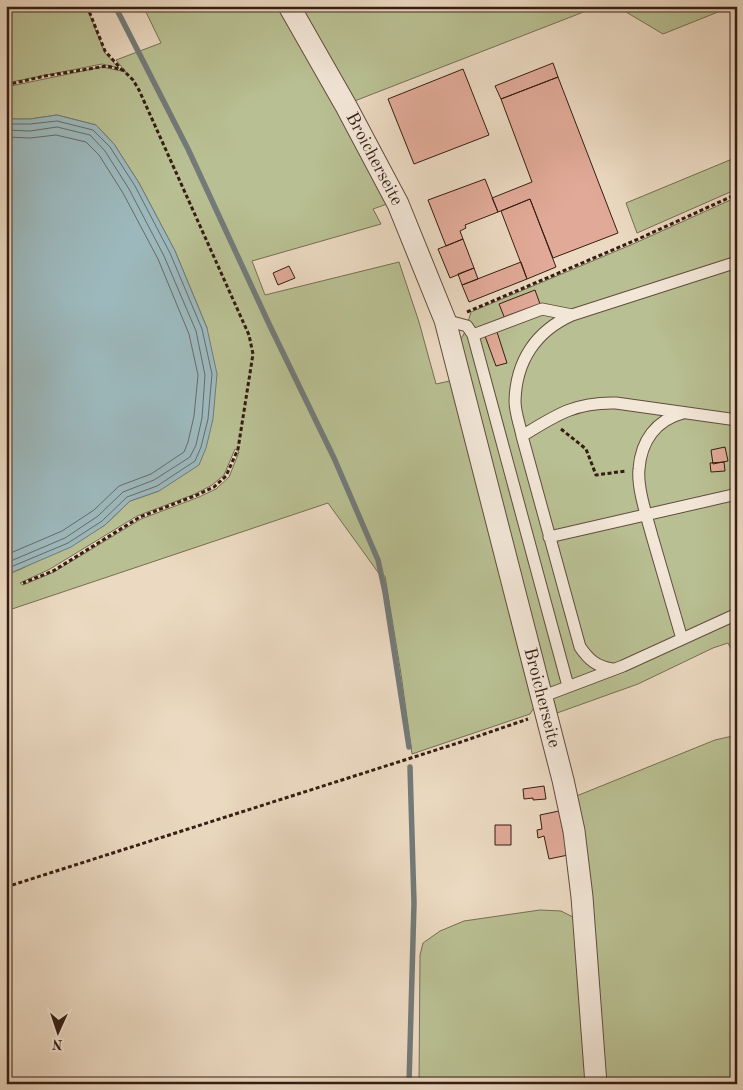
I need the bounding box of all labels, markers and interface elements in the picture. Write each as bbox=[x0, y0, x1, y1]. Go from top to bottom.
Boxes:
street label: Broicherseite bbox=[342, 109, 406, 208]
street label: Broicherseite bbox=[520, 646, 563, 749]
north arrow bbox=[32, 1008, 82, 1058]
text: N bbox=[51, 1037, 63, 1051]

